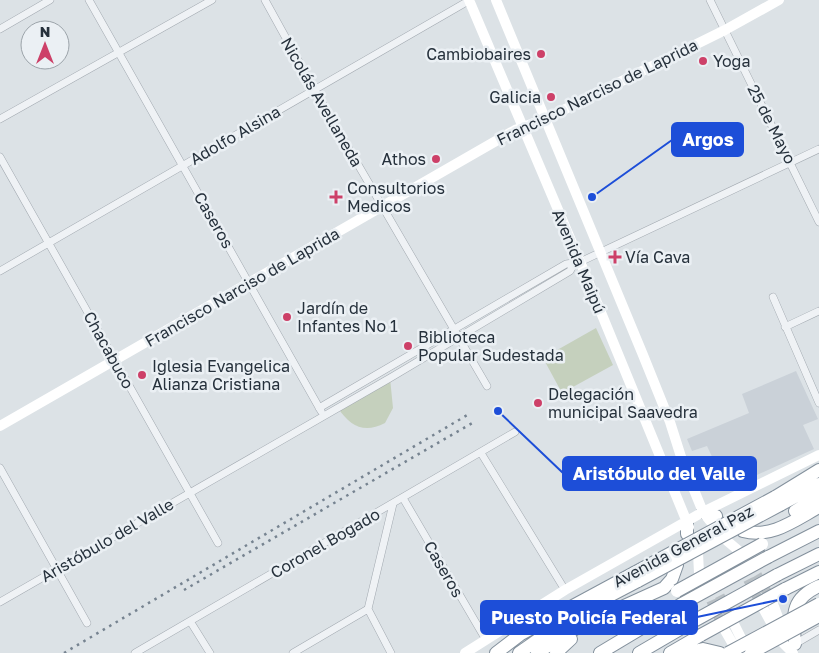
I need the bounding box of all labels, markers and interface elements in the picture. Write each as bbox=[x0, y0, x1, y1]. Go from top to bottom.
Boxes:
north arrow bbox=[20, 20, 70, 70]
text: N bbox=[40, 23, 50, 40]
street label: Nicolás Avellaneda bbox=[277, 34, 367, 170]
street label: Francisco Narciso de Laprida bbox=[493, 34, 701, 150]
place label: Cambiobaires bbox=[426, 44, 531, 64]
marker: Cambiobaires bbox=[535, 48, 547, 60]
place label: Yoga bbox=[713, 51, 750, 71]
marker: Yoga bbox=[697, 55, 709, 67]
street label: 25 de Mayo bbox=[743, 81, 801, 167]
place label: Galicia bbox=[489, 87, 541, 107]
marker: Galicia bbox=[545, 91, 557, 103]
street label: Adolfo Alsina bbox=[186, 101, 284, 169]
callout: Argos bbox=[672, 123, 743, 156]
text: Argos bbox=[682, 128, 734, 150]
place label: Athos bbox=[382, 149, 426, 169]
marker: Athos bbox=[430, 153, 442, 165]
place label: Consultorios Medicos bbox=[347, 178, 445, 216]
street label: Caseros bbox=[190, 188, 238, 252]
marker: Consultorios Medicos bbox=[329, 190, 343, 204]
street label: Avenida Maipú bbox=[548, 206, 610, 316]
street label: Francisco Narciso de Laprida bbox=[141, 223, 343, 351]
place label: Vía Cava bbox=[625, 247, 690, 267]
marker: Vía Cava bbox=[609, 251, 621, 263]
place label: Jardín de Infantes No 1 bbox=[297, 298, 398, 336]
street label: Chacabuco bbox=[80, 308, 138, 392]
marker: Jardín de Infantes No 1 bbox=[281, 311, 293, 323]
place label: Biblioteca Popular Sudestada bbox=[418, 327, 564, 365]
marker: Biblioteca Popular Sudestada bbox=[402, 340, 414, 352]
place label: Iglesia Evangelica Alianza Cristiana bbox=[152, 356, 290, 394]
marker: Iglesia Evangelica Alianza Cristiana bbox=[136, 369, 148, 381]
place label: Delegación municipal Saavedra bbox=[548, 384, 698, 422]
marker: Delegación municipal Saavedra bbox=[532, 397, 544, 409]
callout: Aristóbulo del Valle bbox=[563, 457, 756, 490]
text: Aristóbulo del Valle bbox=[573, 462, 746, 484]
street label: Aristóbulo del Valle bbox=[37, 494, 177, 586]
street label: Avenida General Paz bbox=[609, 501, 757, 591]
street label: Coronel Bogado bbox=[267, 504, 383, 582]
street label: Caseros bbox=[420, 537, 468, 601]
callout: Puesto Policía Federal bbox=[481, 601, 697, 634]
text: Puesto Policía Federal bbox=[491, 606, 687, 628]

